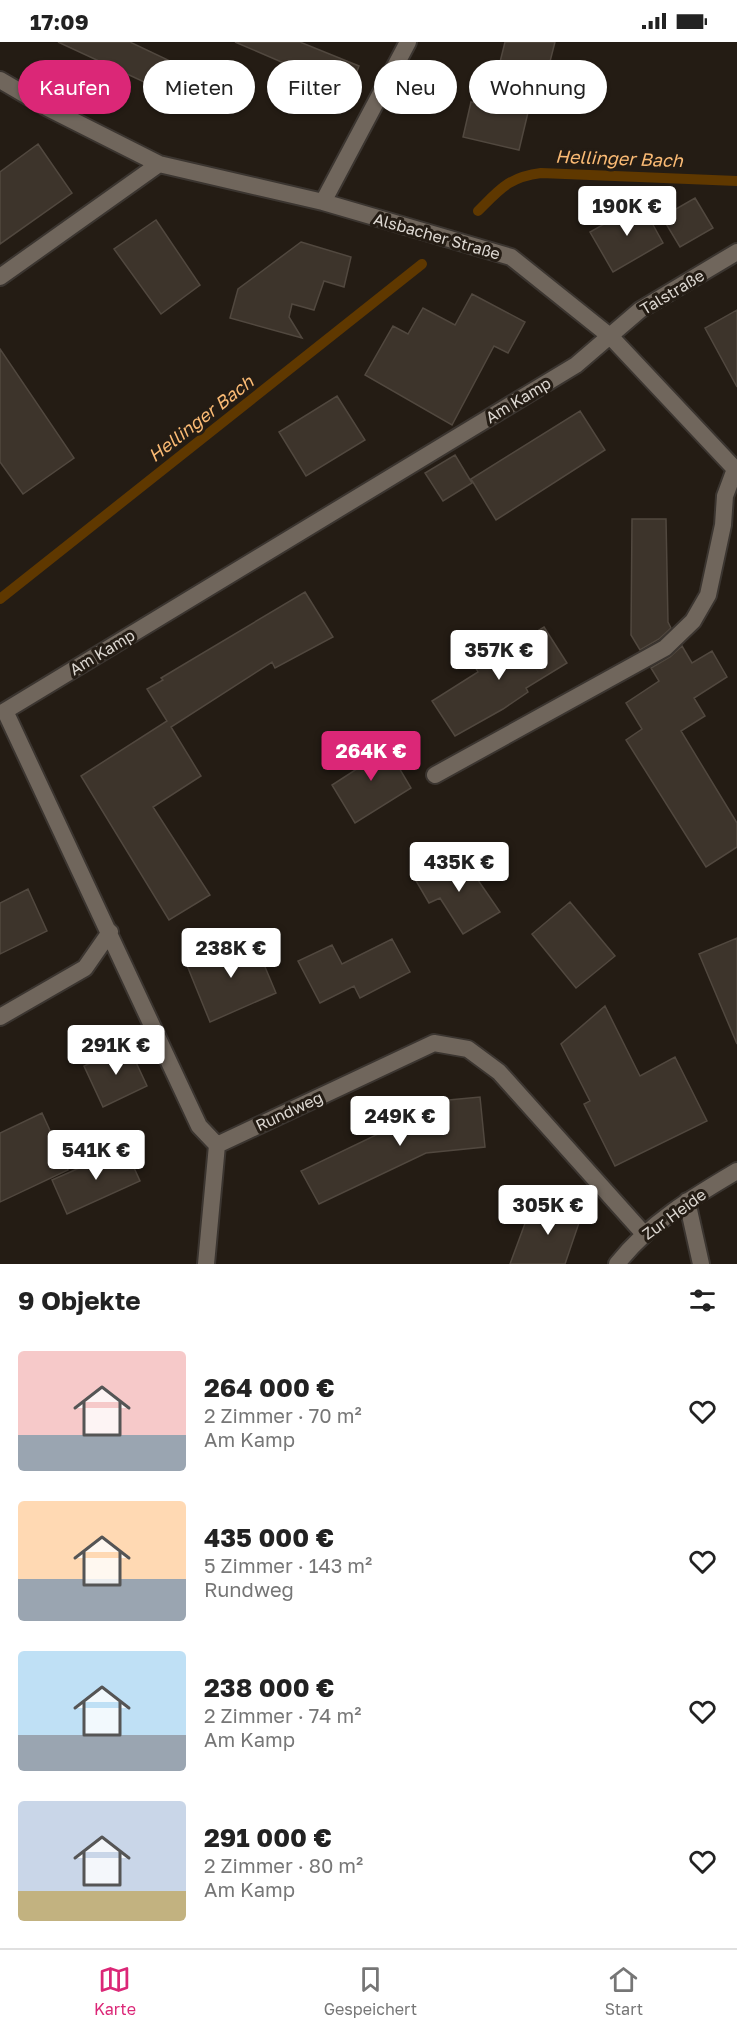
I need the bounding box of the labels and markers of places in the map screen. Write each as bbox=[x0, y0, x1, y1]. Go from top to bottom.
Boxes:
pin: 190K € bbox=[578, 186, 676, 237]
pin: 357K € bbox=[450, 630, 548, 681]
pin: 264K € bbox=[322, 731, 420, 782]
pin: 435K € bbox=[410, 842, 508, 893]
pin: 238K € bbox=[182, 928, 280, 979]
pin: 291K € bbox=[67, 1025, 165, 1076]
pin: 249K € bbox=[351, 1096, 449, 1147]
pin: 541K € bbox=[47, 1130, 145, 1181]
pin: 305K € bbox=[499, 1185, 597, 1236]

